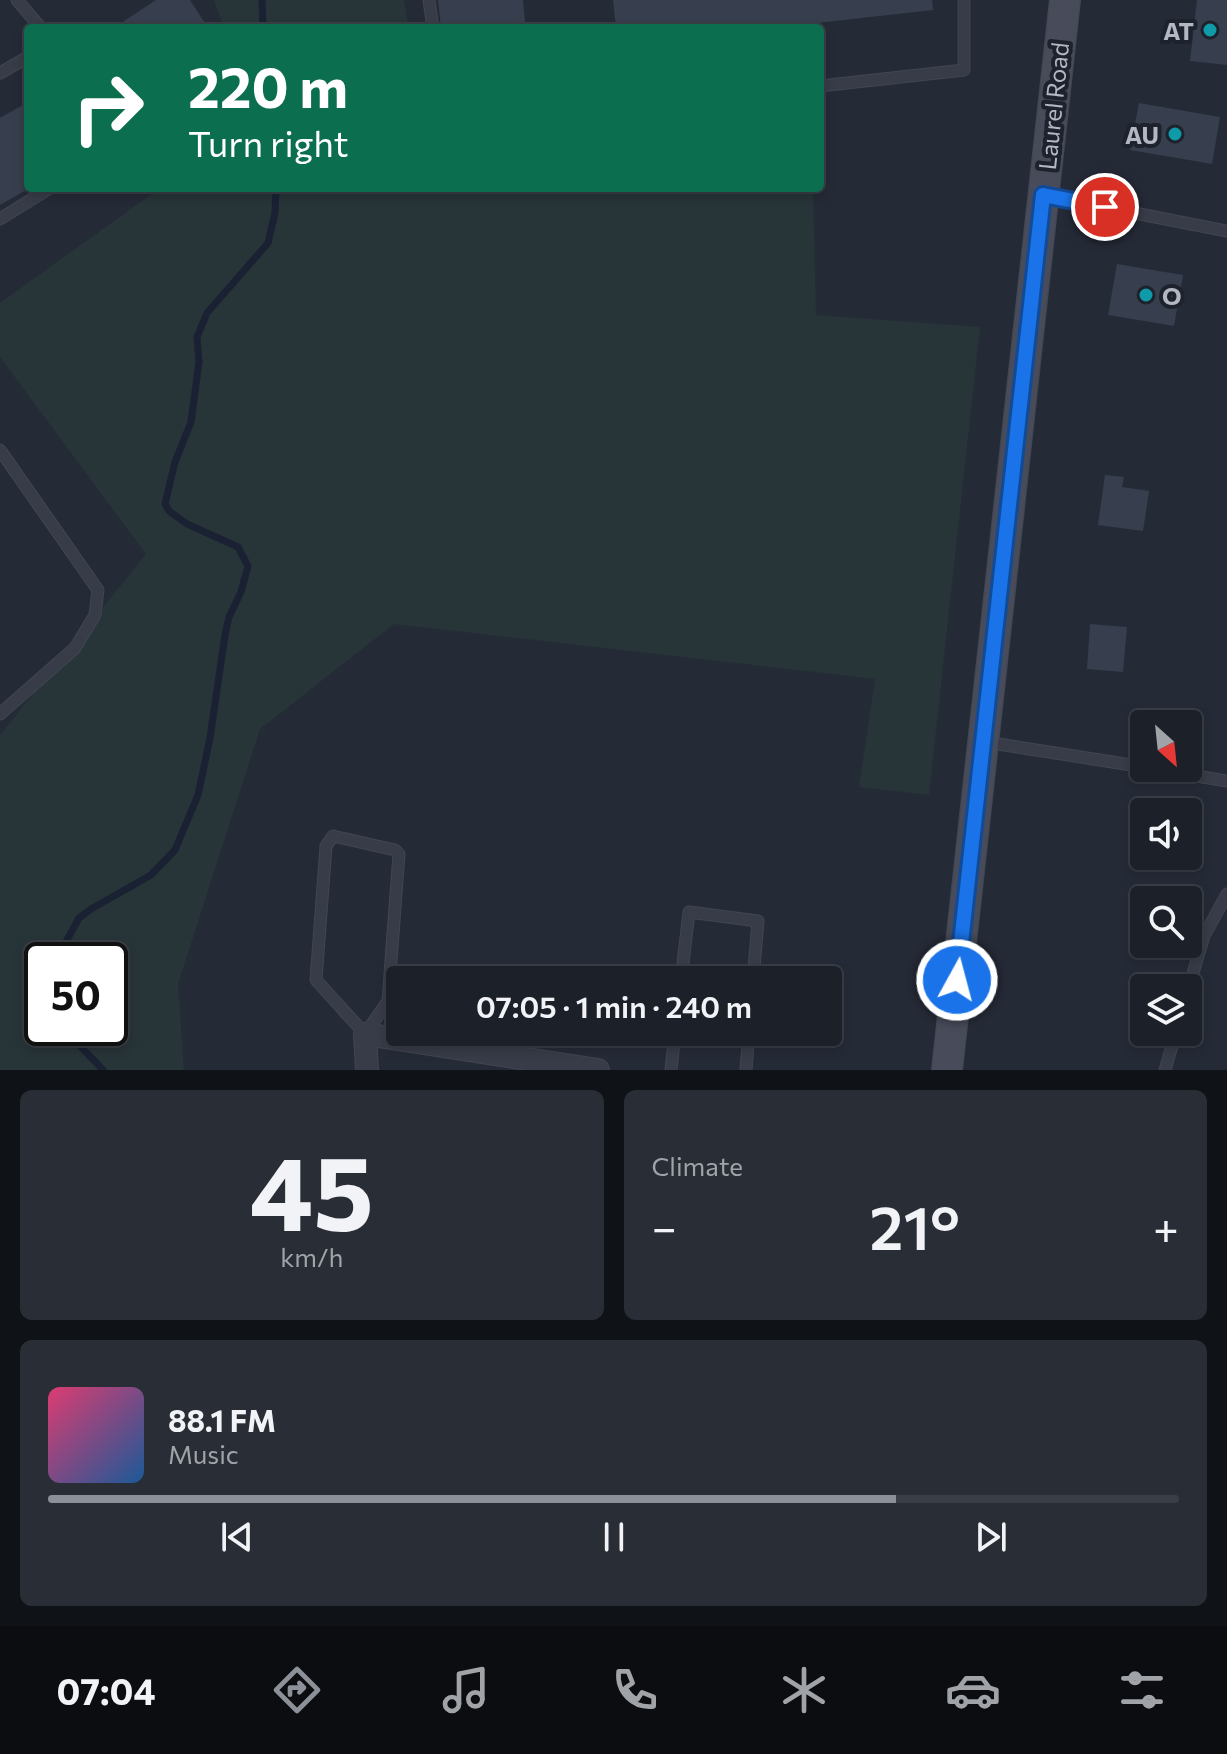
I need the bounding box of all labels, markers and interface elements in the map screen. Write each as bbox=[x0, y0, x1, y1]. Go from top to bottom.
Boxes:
place label: AT bbox=[1163, 16, 1194, 45]
marker: AT bbox=[1201, 21, 1219, 39]
street label: Laurel Road bbox=[1032, 41, 1074, 171]
text: 220 m bbox=[188, 51, 348, 120]
icon: right bbox=[56, 56, 160, 160]
text: Turn right bbox=[188, 120, 349, 164]
place label: AU bbox=[1125, 120, 1159, 149]
marker: AU bbox=[1166, 125, 1184, 143]
pin bbox=[1071, 173, 1139, 241]
icon: arrive bbox=[1083, 185, 1127, 229]
place label: O bbox=[1162, 281, 1182, 310]
marker: O bbox=[1137, 286, 1155, 304]
north arrow bbox=[1130, 710, 1202, 782]
map controls bbox=[1130, 710, 1202, 1046]
button: sound bbox=[1130, 798, 1202, 870]
button: search bbox=[1130, 886, 1202, 958]
position arrow bbox=[915, 938, 999, 1022]
speed limit sign: 50 bbox=[24, 942, 128, 1046]
button: layers bbox=[1130, 974, 1202, 1046]
text: 07:05 · 1 min · 240 m bbox=[476, 987, 752, 1024]
text: 45 bbox=[250, 1125, 374, 1252]
text: Climate bbox=[652, 1150, 743, 1181]
text: 21° bbox=[870, 1189, 960, 1262]
text: − bbox=[652, 1199, 677, 1253]
text: + bbox=[1153, 1199, 1179, 1253]
text: km/h bbox=[280, 1241, 343, 1272]
text: 88.1 FM bbox=[168, 1401, 276, 1438]
text: Music bbox=[168, 1438, 239, 1469]
icon: previous bbox=[215, 1515, 259, 1559]
icon: pause bbox=[592, 1515, 636, 1559]
icon: next bbox=[969, 1515, 1013, 1559]
icon: directions bbox=[269, 1662, 325, 1718]
icon: music bbox=[438, 1662, 494, 1718]
icon: phone bbox=[607, 1662, 663, 1718]
icon: climate bbox=[776, 1662, 832, 1718]
icon: car bbox=[945, 1662, 1001, 1718]
icon: filters bbox=[1114, 1662, 1170, 1718]
text: 07:04 bbox=[57, 1668, 155, 1712]

